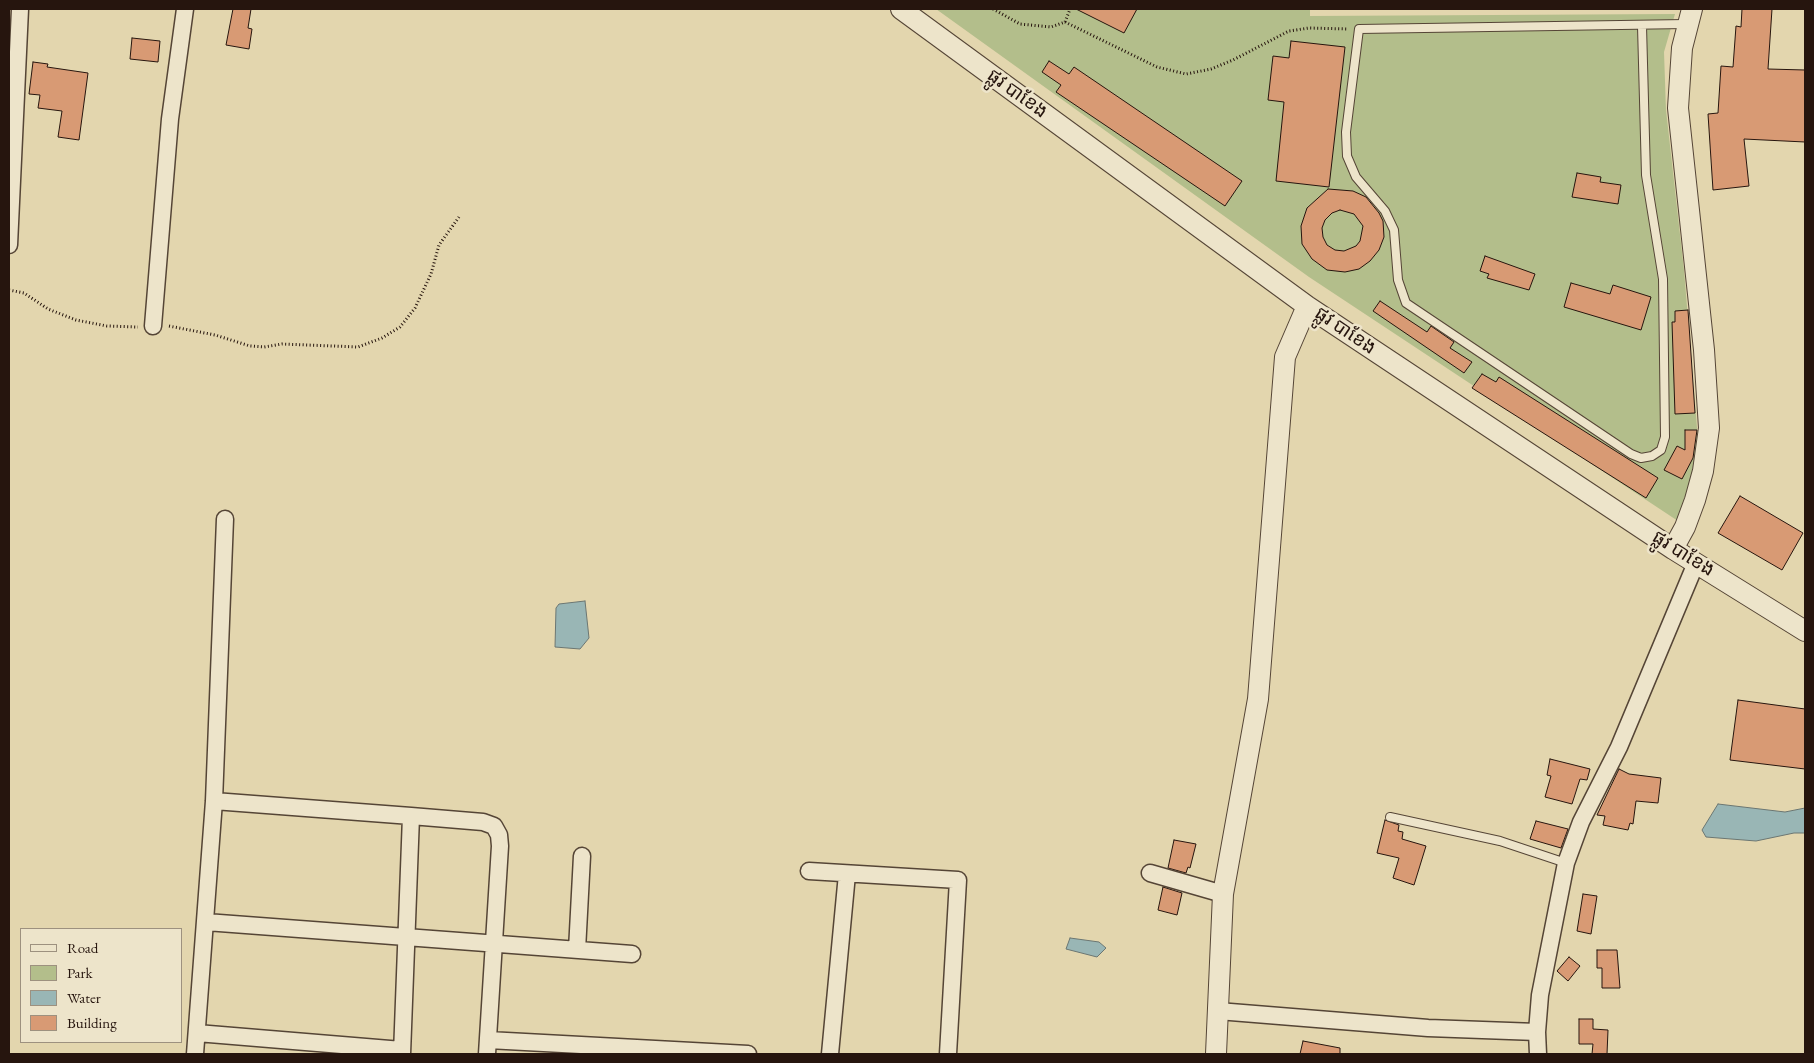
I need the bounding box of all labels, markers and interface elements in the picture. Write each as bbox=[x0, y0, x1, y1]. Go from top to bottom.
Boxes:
street label: ផ្លូវ បាខែង bbox=[982, 64, 1052, 124]
street label: ផ្លូវ បាខែង bbox=[1310, 302, 1380, 360]
street label: ផ្លូវ បាខែង bbox=[1648, 526, 1718, 582]
legend bbox=[20, 928, 182, 1043]
text: Road bbox=[67, 938, 98, 957]
text: Park bbox=[67, 963, 93, 982]
text: Water bbox=[67, 988, 101, 1007]
text: Building bbox=[67, 1013, 117, 1032]

